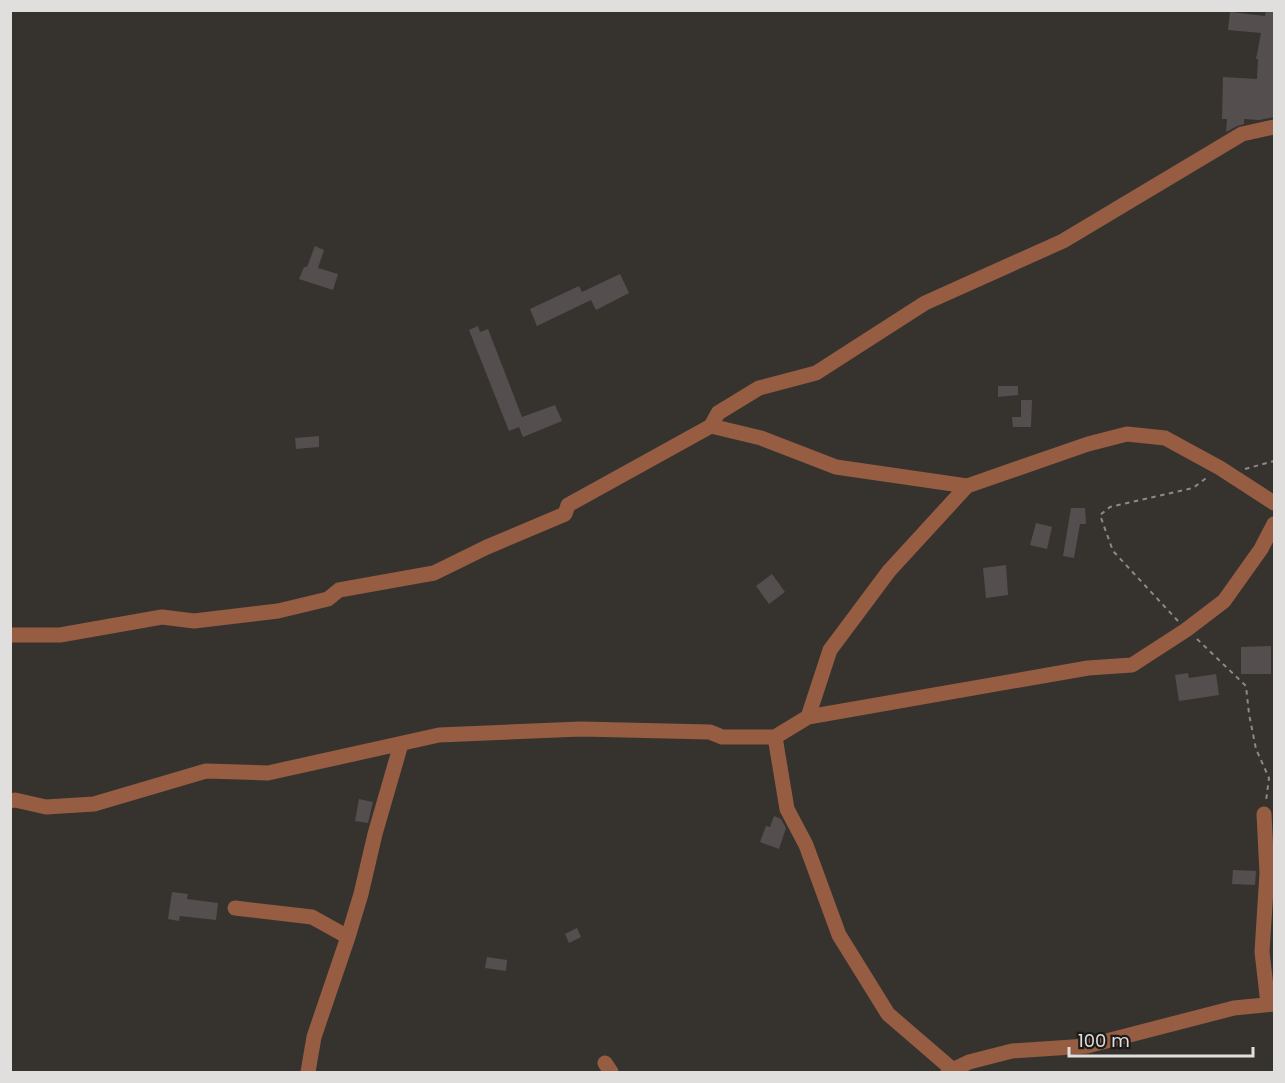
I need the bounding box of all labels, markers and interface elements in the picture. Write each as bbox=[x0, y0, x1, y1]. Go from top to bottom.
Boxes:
scale bar bbox=[1069, 1020, 1254, 1058]
text: 100 m bbox=[1078, 1028, 1130, 1053]

